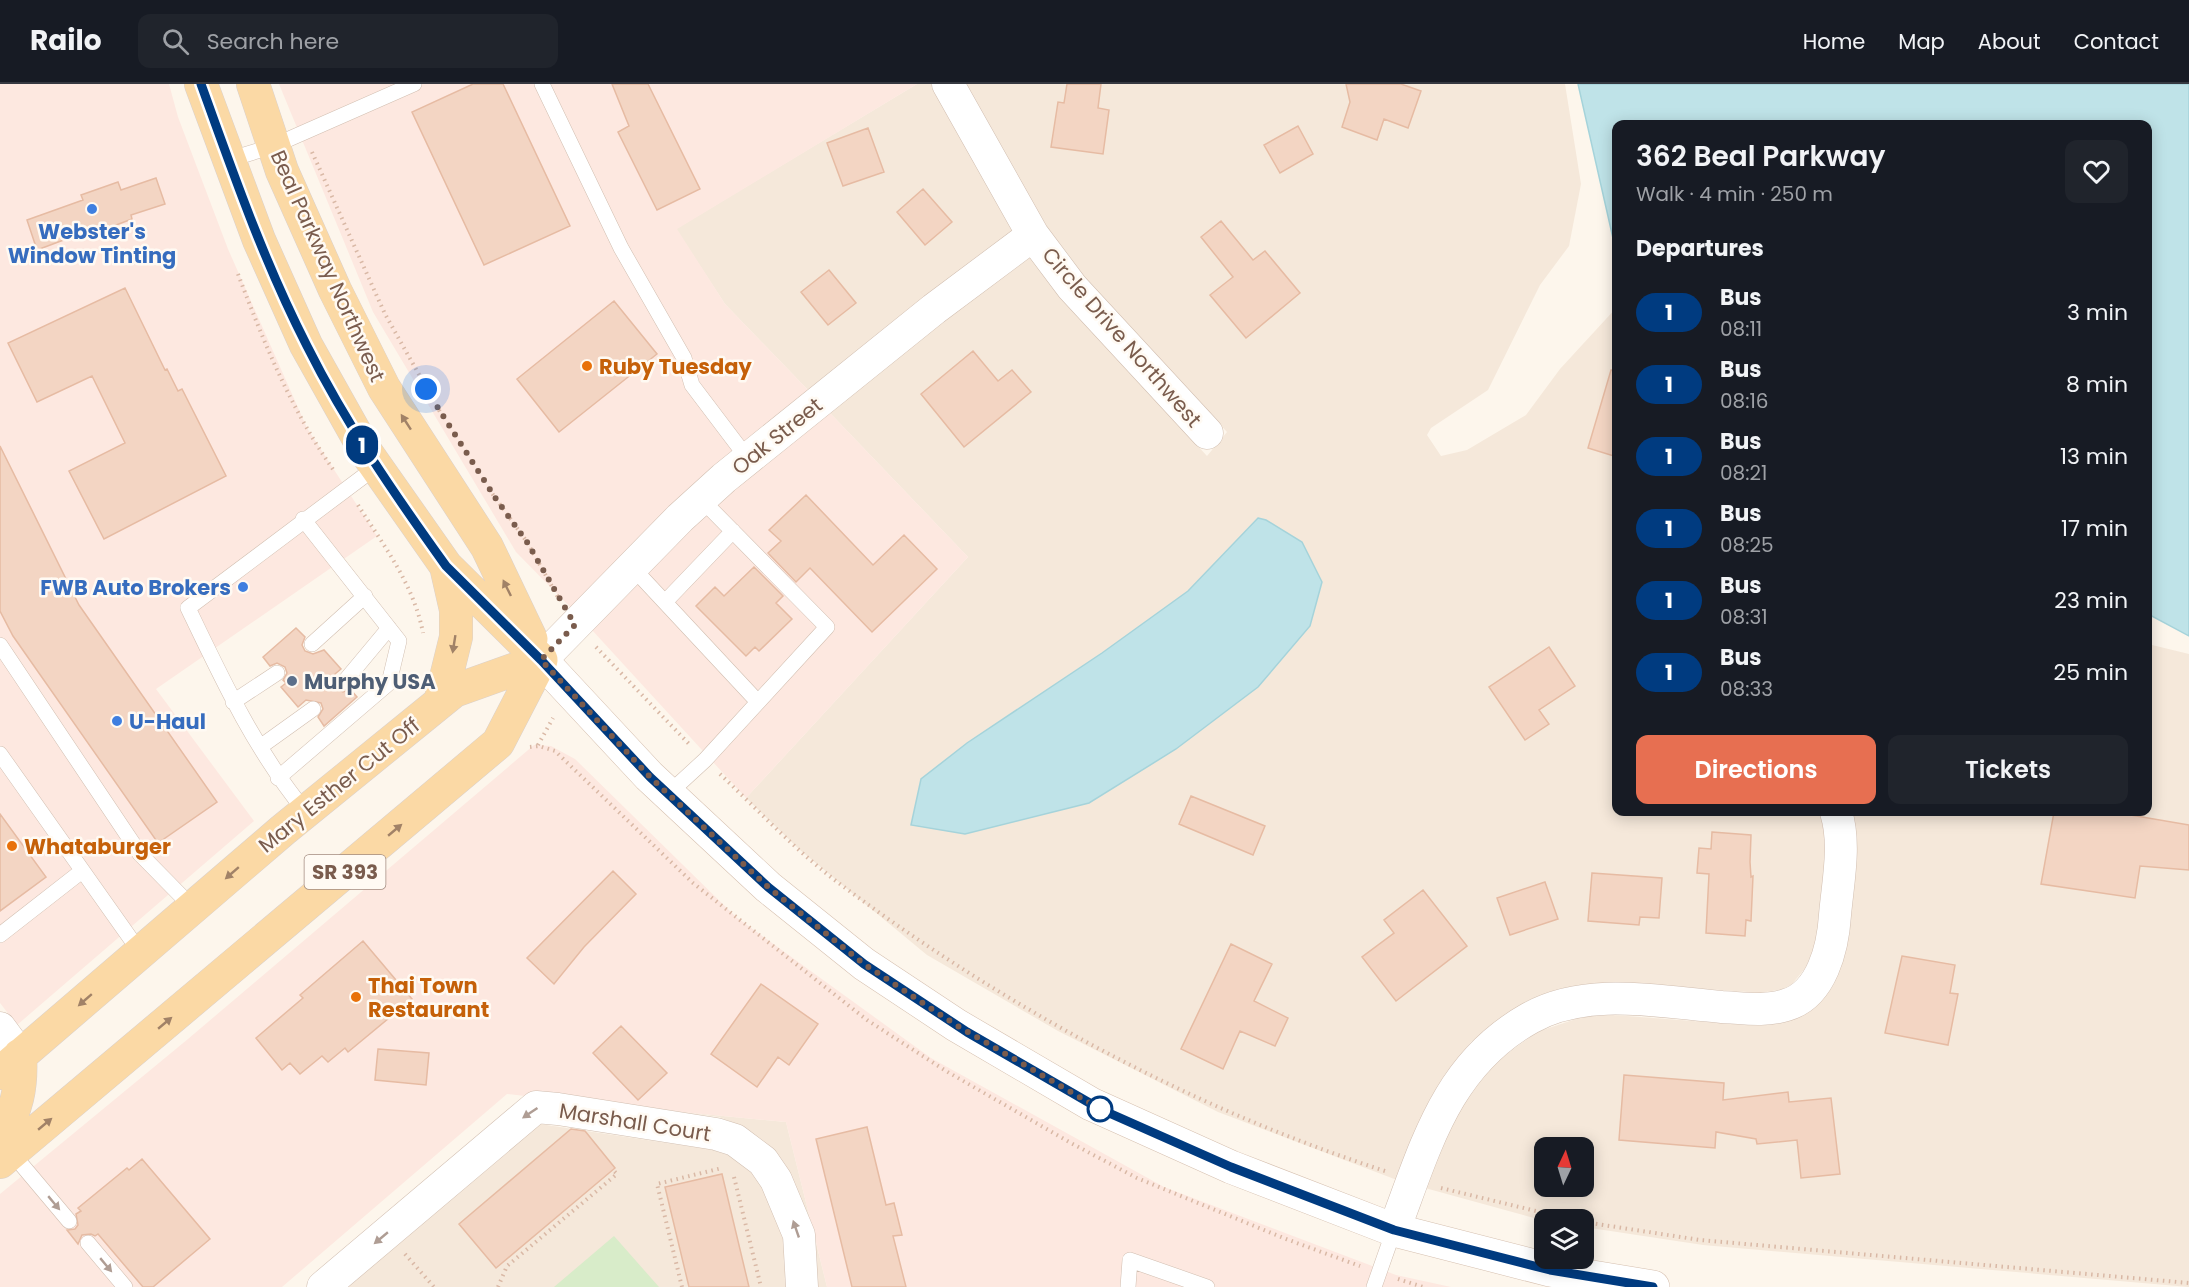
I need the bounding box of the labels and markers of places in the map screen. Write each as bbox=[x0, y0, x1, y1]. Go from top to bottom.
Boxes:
marker: Webster's Window Tinting bbox=[85, 202, 99, 216]
place label: Webster's Window Tinting bbox=[8, 217, 176, 270]
place label: Ruby Tuesday bbox=[599, 352, 753, 381]
marker: Ruby Tuesday bbox=[580, 359, 594, 373]
place label: FWB Auto Brokers bbox=[40, 573, 231, 602]
marker: FWB Auto Brokers bbox=[236, 580, 250, 594]
place label: Murphy USA bbox=[304, 667, 436, 696]
marker: Murphy USA bbox=[285, 674, 299, 688]
place label: U-Haul bbox=[129, 707, 206, 736]
marker: U-Haul bbox=[110, 714, 124, 728]
place label: Whataburger bbox=[24, 832, 171, 861]
marker: Whataburger bbox=[5, 839, 19, 853]
place label: Thai Town Restaurant bbox=[368, 971, 489, 1024]
marker: Thai Town Restaurant bbox=[349, 990, 363, 1004]
unlabelled marker bbox=[1087, 1096, 1113, 1122]

